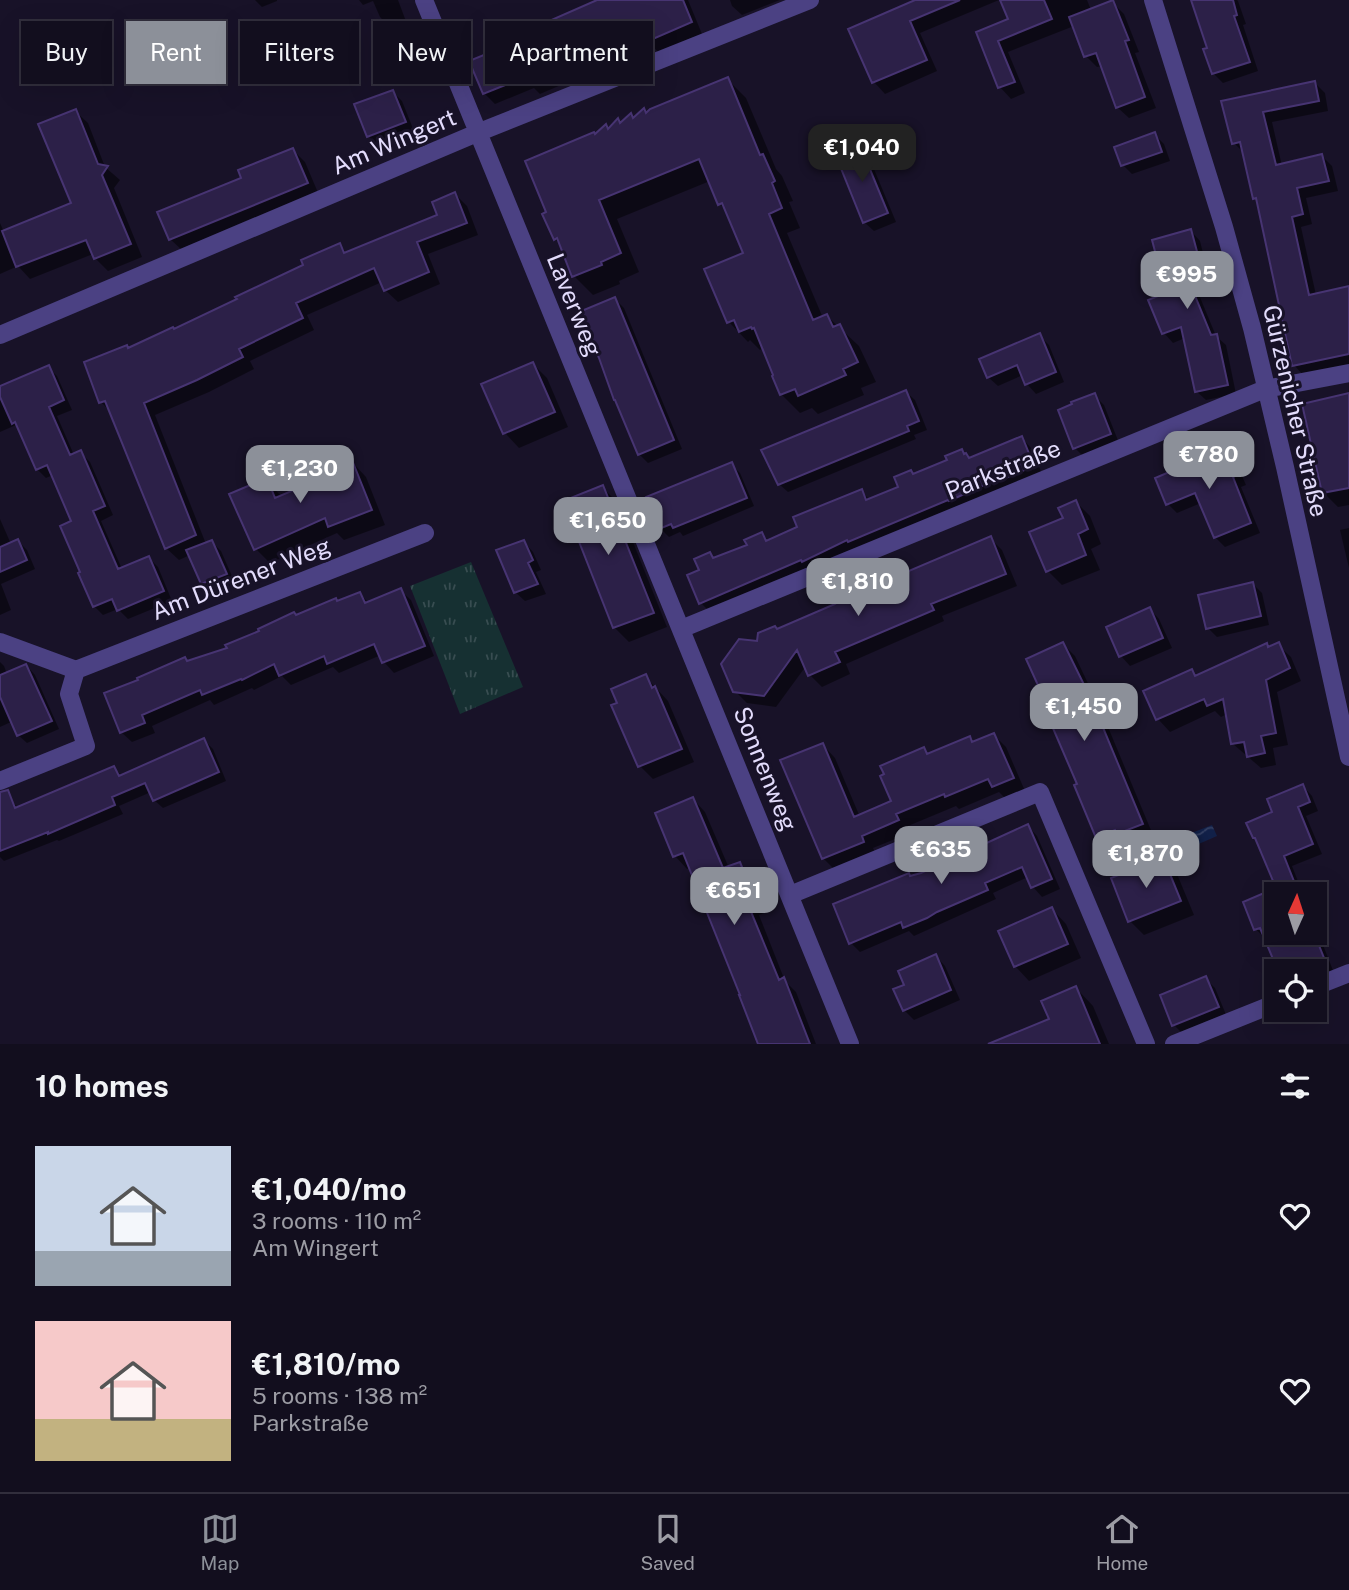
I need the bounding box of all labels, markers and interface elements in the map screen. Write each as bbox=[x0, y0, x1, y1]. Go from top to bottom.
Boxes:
chip: Buy bbox=[21, 21, 112, 84]
chip: Rent bbox=[126, 21, 226, 84]
chip: Filters bbox=[240, 21, 359, 84]
chip: New bbox=[373, 21, 471, 84]
chip: Apartment bbox=[485, 21, 653, 84]
street label: Am Wingert bbox=[327, 102, 460, 180]
pin: €1,040 bbox=[805, 124, 919, 184]
text: €1,040 bbox=[824, 133, 900, 160]
street label: Laverweg bbox=[542, 249, 608, 360]
pin: €995 bbox=[1146, 252, 1228, 311]
text: €995 bbox=[1157, 260, 1217, 287]
street label: Gürzenicher Straße bbox=[1258, 302, 1334, 519]
pin: €780 bbox=[1168, 432, 1250, 491]
street label: Parkstraße bbox=[941, 433, 1064, 505]
text: €780 bbox=[1179, 440, 1239, 467]
pin: €1,230 bbox=[243, 446, 357, 505]
text: €1,230 bbox=[262, 454, 338, 481]
pin: €1,650 bbox=[551, 498, 665, 557]
text: €1,650 bbox=[570, 506, 646, 533]
street label: Am Dürener Weg bbox=[147, 531, 334, 625]
pin: €1,810 bbox=[801, 558, 915, 618]
text: €1,810 bbox=[822, 567, 894, 594]
pin: €1,450 bbox=[1027, 684, 1141, 743]
text: €1,450 bbox=[1046, 692, 1122, 719]
street label: Sonnenweg bbox=[728, 702, 804, 835]
pin: €635 bbox=[900, 826, 982, 886]
pin: €1,870 bbox=[1089, 830, 1203, 890]
text: €635 bbox=[911, 835, 971, 862]
text: €1,870 bbox=[1108, 839, 1184, 866]
pin: €651 bbox=[693, 867, 775, 927]
text: €651 bbox=[706, 876, 762, 903]
north arrow bbox=[1264, 882, 1326, 945]
map controls bbox=[1264, 882, 1327, 1022]
button: locate bbox=[1264, 959, 1327, 1022]
icon: filters bbox=[1276, 1067, 1314, 1105]
text: 10 homes bbox=[35, 1068, 169, 1104]
text: €1,040/mo bbox=[252, 1171, 407, 1207]
icon: home bbox=[91, 1174, 175, 1258]
icon: heart bbox=[1276, 1197, 1314, 1235]
text: 3 rooms · 110 m² bbox=[252, 1207, 421, 1234]
text: Am Wingert bbox=[252, 1234, 379, 1261]
text: €1,810/mo bbox=[252, 1346, 401, 1382]
icon: home bbox=[91, 1349, 175, 1433]
icon: heart bbox=[1276, 1372, 1314, 1410]
text: 5 rooms · 138 m² bbox=[252, 1382, 427, 1409]
text: Parkstraße bbox=[252, 1409, 369, 1436]
tab: Map bbox=[201, 1510, 239, 1574]
tab: Saved bbox=[640, 1510, 695, 1574]
tab: Home bbox=[1096, 1510, 1148, 1574]

